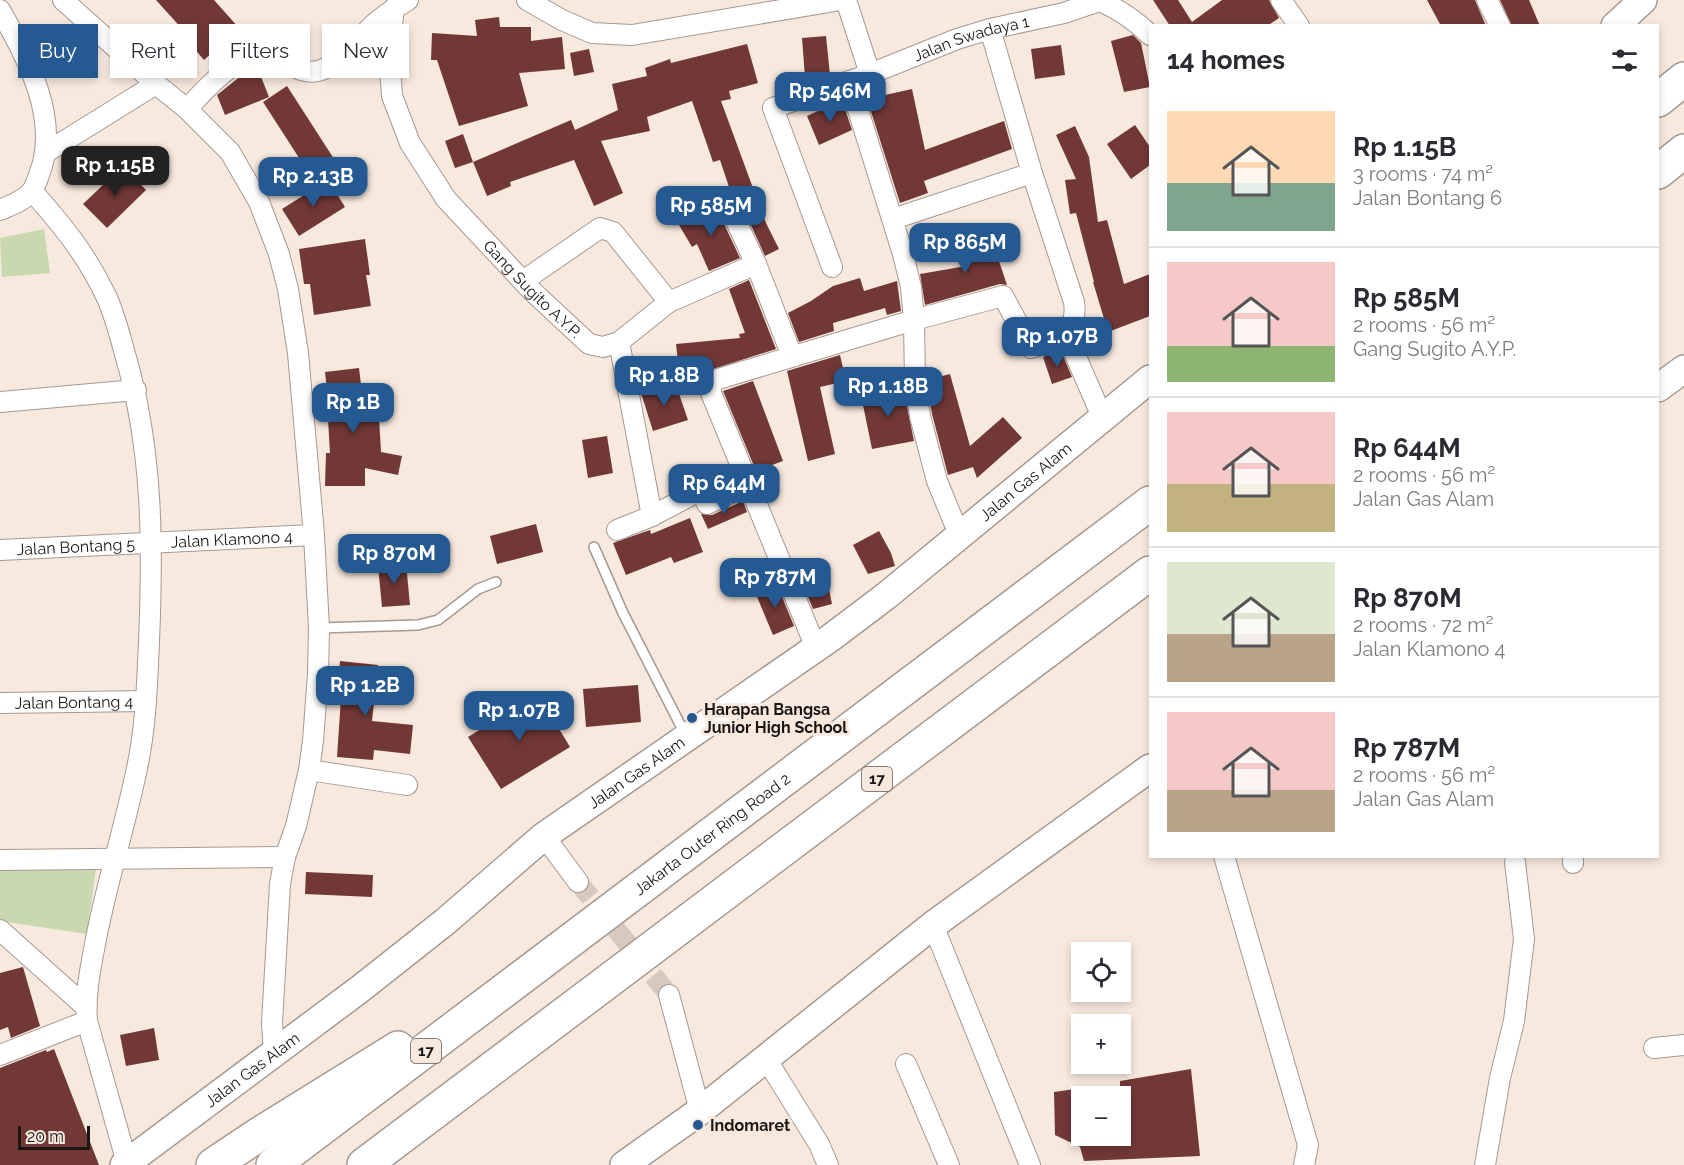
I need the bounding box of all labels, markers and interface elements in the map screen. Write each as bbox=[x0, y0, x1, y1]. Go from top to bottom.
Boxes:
street label: Jalan Swadaya 1 bbox=[911, 12, 1031, 66]
chip: Buy bbox=[18, 24, 98, 78]
chip: Rent bbox=[110, 24, 197, 78]
chip: Filters bbox=[209, 24, 310, 78]
chip: New bbox=[322, 24, 409, 78]
icon: filters bbox=[1608, 44, 1641, 77]
text: 14 homes bbox=[1167, 45, 1285, 75]
pin: Rp 546M bbox=[775, 72, 885, 123]
text: Rp 546M bbox=[789, 79, 871, 103]
text: Rp 1.15B bbox=[1353, 132, 1457, 162]
icon: home bbox=[1215, 135, 1287, 207]
pin: Rp 1.15B bbox=[53, 146, 177, 197]
text: Rp 1.15B bbox=[75, 153, 155, 177]
pin: Rp 2.13B bbox=[251, 157, 375, 208]
text: 3 rooms · 74 m² bbox=[1353, 162, 1493, 186]
text: Rp 2.13B bbox=[272, 164, 354, 188]
pin: Rp 585M bbox=[656, 186, 766, 237]
text: Jalan Bontang 6 bbox=[1353, 186, 1502, 210]
text: Rp 585M bbox=[670, 193, 752, 217]
pin: Rp 865M bbox=[910, 223, 1020, 274]
text: Rp 865M bbox=[923, 230, 1007, 254]
street label: Gang Sugito A.Y.P. bbox=[479, 236, 585, 342]
text: Rp 585M bbox=[1353, 283, 1460, 313]
icon: home bbox=[1215, 286, 1287, 358]
text: 2 rooms · 56 m² bbox=[1353, 313, 1495, 337]
pin: Rp 1.07B bbox=[995, 317, 1119, 368]
text: Rp 1.07B bbox=[1016, 324, 1098, 348]
text: Gang Sugito A.Y.P. bbox=[1353, 337, 1516, 361]
pin: Rp 1.8B bbox=[609, 356, 719, 407]
text: Rp 1.8B bbox=[629, 363, 699, 387]
pin: Rp 1.18B bbox=[826, 367, 950, 418]
text: Rp 1.18B bbox=[848, 374, 928, 398]
pin: Rp 1B bbox=[311, 383, 395, 434]
text: Rp 1B bbox=[326, 390, 380, 414]
text: Rp 644M bbox=[1353, 433, 1461, 463]
icon: home bbox=[1215, 436, 1287, 508]
street label: Jalan Gas Alam bbox=[976, 439, 1075, 525]
text: 2 rooms · 56 m² bbox=[1353, 463, 1495, 487]
pin: Rp 644M bbox=[669, 464, 779, 515]
text: Rp 644M bbox=[683, 471, 765, 495]
text: Jalan Gas Alam bbox=[1353, 487, 1494, 511]
street label: Jalan Klamono 4 bbox=[170, 527, 293, 552]
pin: Rp 870M bbox=[339, 534, 449, 585]
street label: Jalan Bontang 5 bbox=[16, 535, 136, 559]
text: Rp 870M bbox=[352, 541, 436, 565]
pin: Rp 787M bbox=[720, 558, 830, 609]
text: Rp 787M bbox=[734, 565, 816, 589]
text: Rp 870M bbox=[1353, 583, 1462, 613]
icon: home bbox=[1215, 586, 1287, 658]
text: 2 rooms · 72 m² bbox=[1353, 613, 1493, 637]
text: Jalan Klamono 4 bbox=[1353, 637, 1506, 661]
pin: Rp 1.2B bbox=[310, 666, 420, 717]
text: Rp 1.2B bbox=[330, 673, 400, 697]
pin: Rp 1.07B bbox=[457, 691, 581, 742]
street label: Jalan Bontang 4 bbox=[15, 692, 134, 713]
text: Rp 1.07B bbox=[478, 698, 560, 722]
place label: Harapan Bangsa Junior High School bbox=[704, 700, 848, 737]
marker: Harapan Bangsa Junior High School bbox=[685, 711, 699, 725]
street label: Jalan Gas Alam bbox=[585, 733, 688, 813]
text: Rp 787M bbox=[1353, 733, 1460, 763]
icon: home bbox=[1215, 736, 1287, 808]
text: 2 rooms · 56 m² bbox=[1353, 763, 1495, 787]
road number: 17 bbox=[862, 767, 892, 791]
street label: Jakarta Outer Ring Road 2 bbox=[630, 769, 794, 899]
text: Jalan Gas Alam bbox=[1353, 787, 1494, 811]
map controls bbox=[1071, 942, 1131, 1146]
button: locate bbox=[1071, 942, 1131, 1002]
button: + bbox=[1071, 1014, 1131, 1074]
street label: Jalan Gas Alam bbox=[202, 1028, 304, 1111]
road number: 17 bbox=[411, 1039, 441, 1063]
button: − bbox=[1071, 1086, 1131, 1146]
place label: Indomaret bbox=[710, 1116, 790, 1135]
marker: Indomaret bbox=[691, 1118, 705, 1132]
scale bar bbox=[18, 1123, 90, 1150]
text: 20 m bbox=[27, 1127, 64, 1146]

